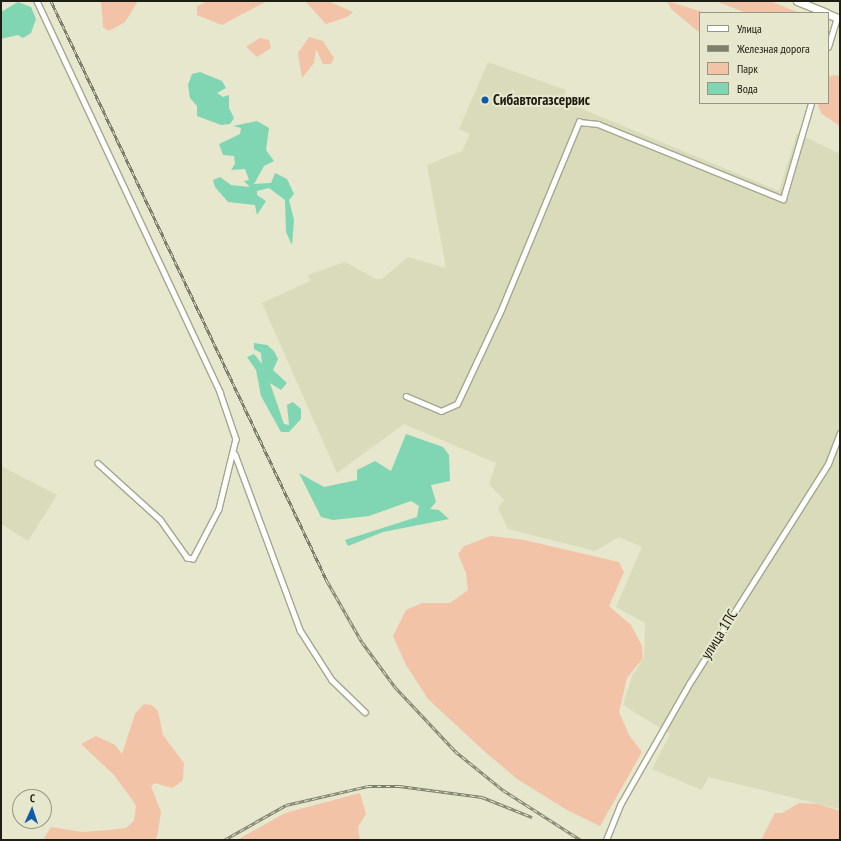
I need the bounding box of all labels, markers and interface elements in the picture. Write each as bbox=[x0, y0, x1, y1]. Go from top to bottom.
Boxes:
legend bbox=[699, 12, 829, 104]
text: Улица bbox=[737, 21, 762, 36]
text: Железная дорога bbox=[737, 41, 810, 56]
text: Парк bbox=[737, 61, 758, 76]
text: Вода bbox=[737, 81, 758, 96]
place label: Сибавтогазсервис bbox=[493, 91, 590, 109]
marker: Сибавтогазсервис bbox=[480, 95, 490, 105]
street label: улица 1ПС bbox=[697, 606, 741, 662]
north arrow bbox=[12, 789, 52, 829]
text: С bbox=[30, 791, 35, 805]

